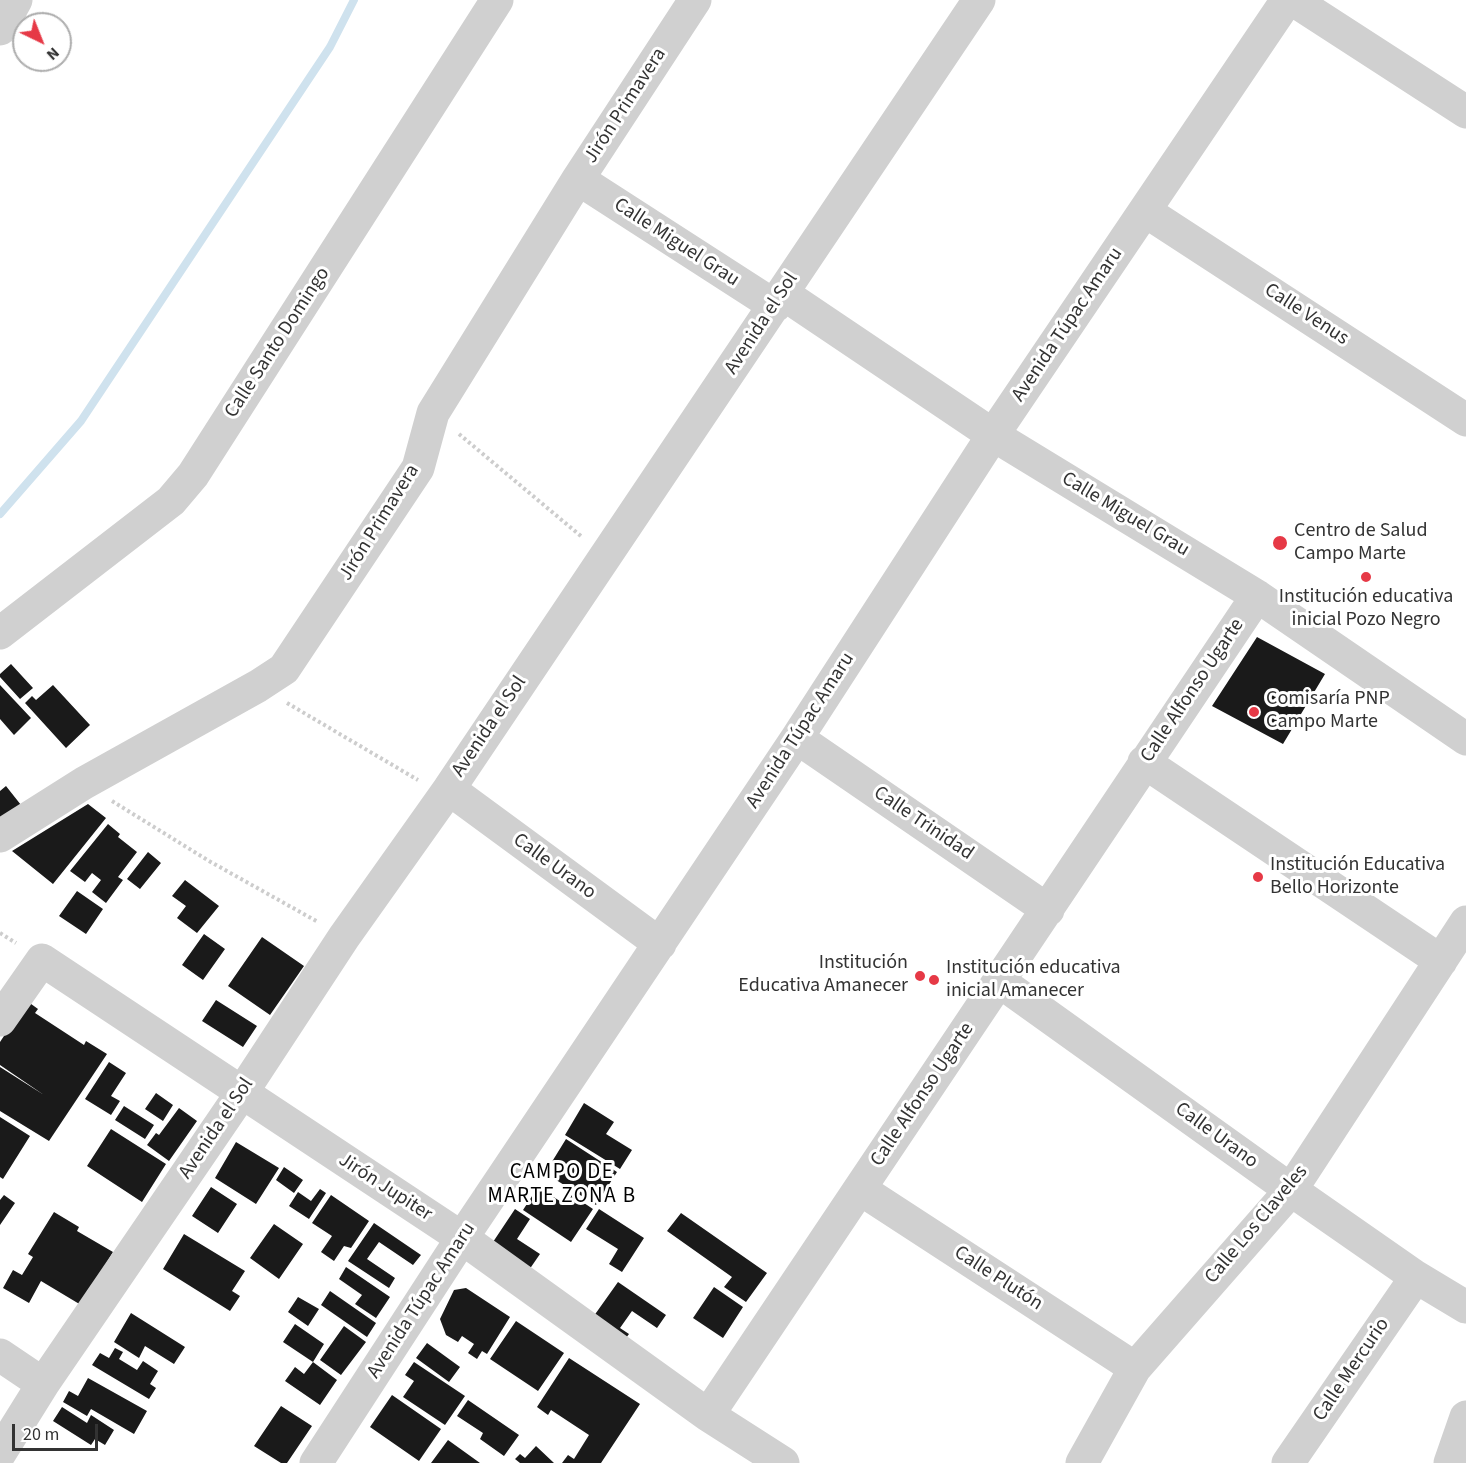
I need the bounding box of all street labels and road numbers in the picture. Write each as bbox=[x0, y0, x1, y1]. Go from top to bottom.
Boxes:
street label: Jirón Primavera bbox=[580, 44, 672, 168]
street label: Calle Miguel Grau bbox=[609, 193, 743, 293]
street label: Avenida Túpac Amaru bbox=[1007, 243, 1129, 407]
street label: Calle Santo Domingo bbox=[220, 263, 336, 423]
street label: Avenida el Sol bbox=[720, 269, 804, 379]
street label: Calle Venus bbox=[1259, 279, 1353, 351]
street label: Jirón Primavera bbox=[335, 460, 425, 586]
street label: Calle Miguel Grau bbox=[1057, 467, 1193, 563]
street label: Calle Alfonso Ugarte bbox=[1136, 615, 1250, 767]
street label: Avenida Túpac Amaru bbox=[742, 649, 860, 813]
street label: Avenida el Sol bbox=[447, 672, 533, 782]
street label: Calle Trinidad bbox=[868, 782, 978, 866]
street label: Calle Urano bbox=[508, 829, 600, 905]
street label: Calle Alfonso Ugarte bbox=[866, 1019, 980, 1171]
street label: Avenida el Sol bbox=[174, 1074, 260, 1184]
street label: Calle Urano bbox=[1170, 1098, 1262, 1174]
street label: Jirón Jupiter bbox=[334, 1149, 436, 1227]
street label: Calle Los Claveles bbox=[1200, 1161, 1314, 1289]
street label: Avenida Túpac Amaru bbox=[363, 1219, 481, 1383]
street label: Calle Plutón bbox=[949, 1241, 1047, 1317]
street label: Calle Mercurio bbox=[1309, 1314, 1395, 1426]

